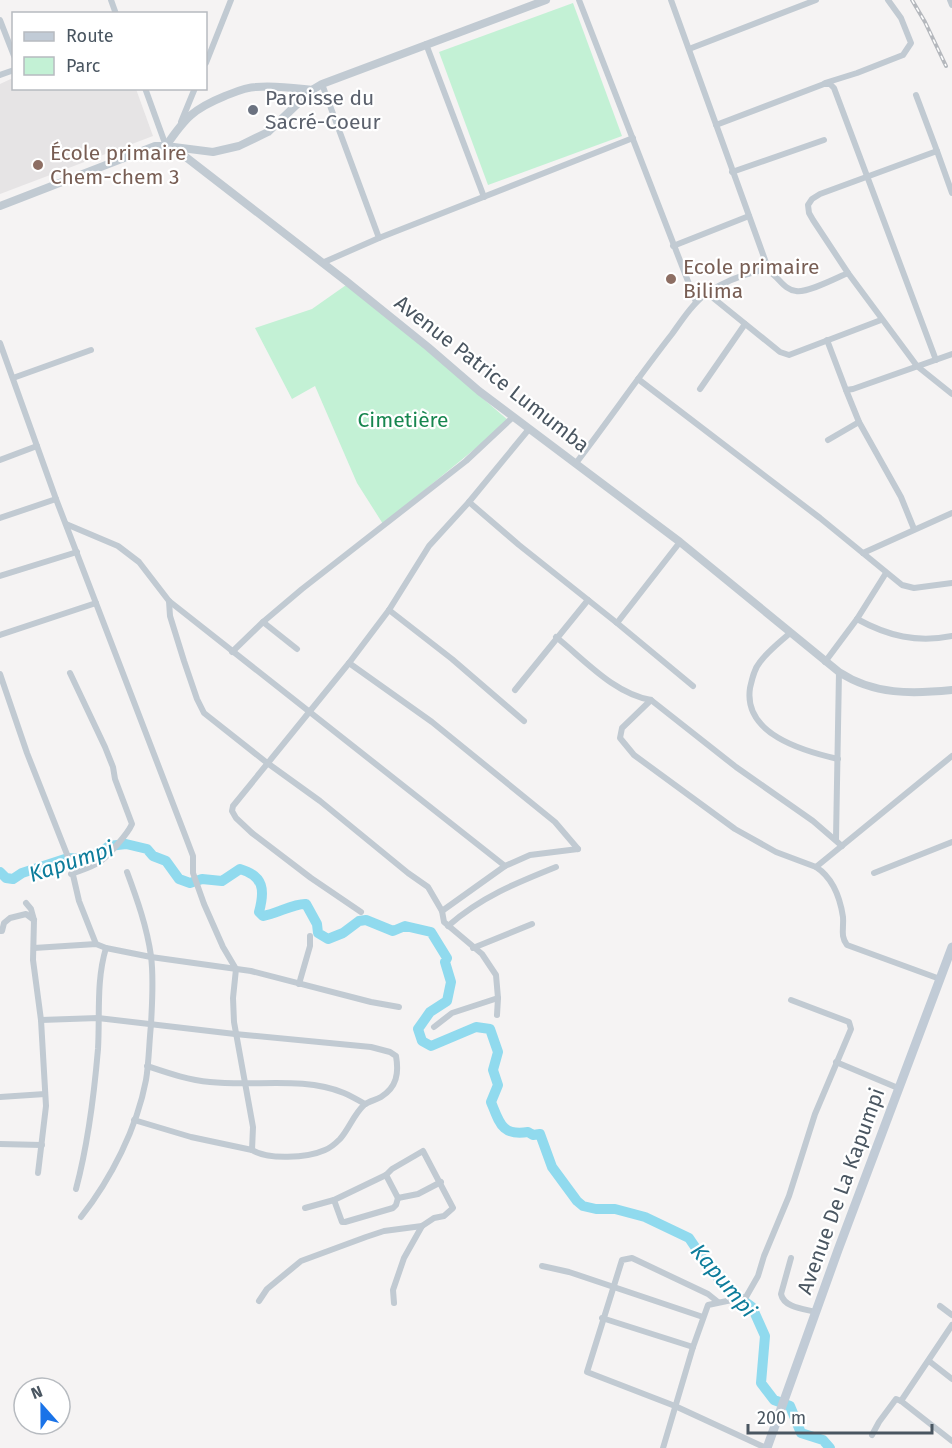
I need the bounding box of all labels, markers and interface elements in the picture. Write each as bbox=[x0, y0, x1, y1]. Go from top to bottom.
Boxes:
legend bbox=[12, 12, 207, 90]
text: Route bbox=[66, 25, 114, 47]
text: Parc bbox=[66, 55, 101, 77]
place label: Paroisse du Sacré-Coeur bbox=[265, 85, 381, 135]
marker: Paroisse du Sacré-Coeur bbox=[246, 103, 260, 117]
place label: École primaire Chem-chem 3 bbox=[50, 140, 187, 190]
marker: École primaire Chem-chem 3 bbox=[31, 158, 45, 172]
place label: Ecole primaire Bilima bbox=[683, 254, 820, 304]
marker: Ecole primaire Bilima bbox=[664, 272, 678, 286]
street label: Avenue Patrice Lumumba bbox=[389, 290, 595, 458]
park label: Cimetière bbox=[358, 407, 449, 433]
water label: Kapumpi bbox=[25, 835, 117, 888]
street label: Avenue De La Kapumpi bbox=[792, 1084, 890, 1298]
water label: Kapumpi bbox=[685, 1238, 762, 1323]
north arrow bbox=[12, 1376, 72, 1436]
text: N bbox=[28, 1382, 45, 1403]
scale bar bbox=[748, 1397, 932, 1435]
text: 200 m bbox=[757, 1407, 806, 1429]

